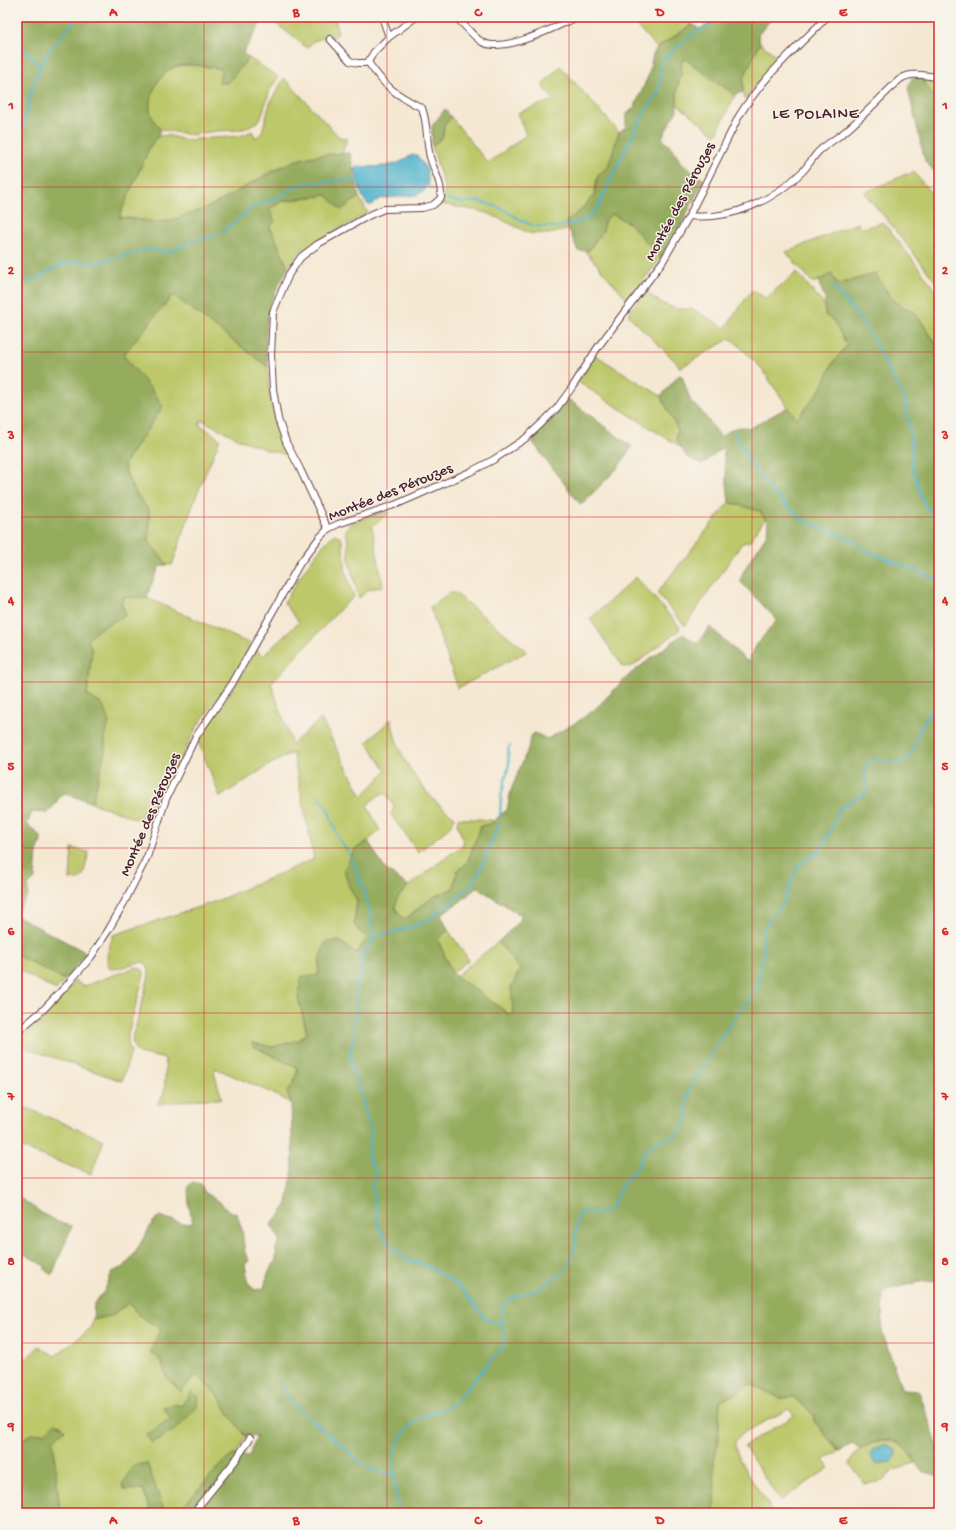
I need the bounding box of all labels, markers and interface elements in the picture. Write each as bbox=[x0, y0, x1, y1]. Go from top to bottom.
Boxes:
text: A bbox=[108, 6, 118, 21]
text: B bbox=[292, 6, 301, 21]
text: C bbox=[473, 6, 483, 21]
text: D bbox=[655, 6, 665, 21]
text: E bbox=[839, 6, 848, 21]
text: 1 bbox=[7, 99, 14, 114]
text: 1 bbox=[941, 99, 948, 114]
district label: LE POLAINE bbox=[772, 106, 860, 125]
street label: Montée des Pérouzes bbox=[642, 139, 720, 264]
text: 2 bbox=[8, 264, 15, 279]
text: 2 bbox=[942, 264, 949, 279]
text: 3 bbox=[7, 429, 15, 444]
text: 3 bbox=[941, 429, 949, 444]
street label: Montée des Pérouzes bbox=[326, 460, 456, 526]
text: 4 bbox=[7, 594, 15, 609]
text: 4 bbox=[941, 594, 949, 609]
street label: Montée des Pérouzes bbox=[117, 750, 185, 879]
text: 5 bbox=[8, 760, 15, 775]
text: 5 bbox=[942, 760, 949, 775]
text: 6 bbox=[8, 925, 15, 940]
text: 6 bbox=[942, 925, 949, 940]
text: 7 bbox=[7, 1090, 16, 1105]
text: 7 bbox=[941, 1090, 950, 1105]
text: 8 bbox=[7, 1255, 15, 1270]
text: 8 bbox=[941, 1255, 949, 1270]
text: 9 bbox=[7, 1420, 15, 1435]
text: 9 bbox=[941, 1420, 949, 1435]
text: A bbox=[108, 1514, 118, 1529]
text: B bbox=[292, 1514, 301, 1529]
text: C bbox=[473, 1514, 483, 1529]
text: D bbox=[655, 1514, 665, 1529]
text: E bbox=[839, 1514, 848, 1529]

